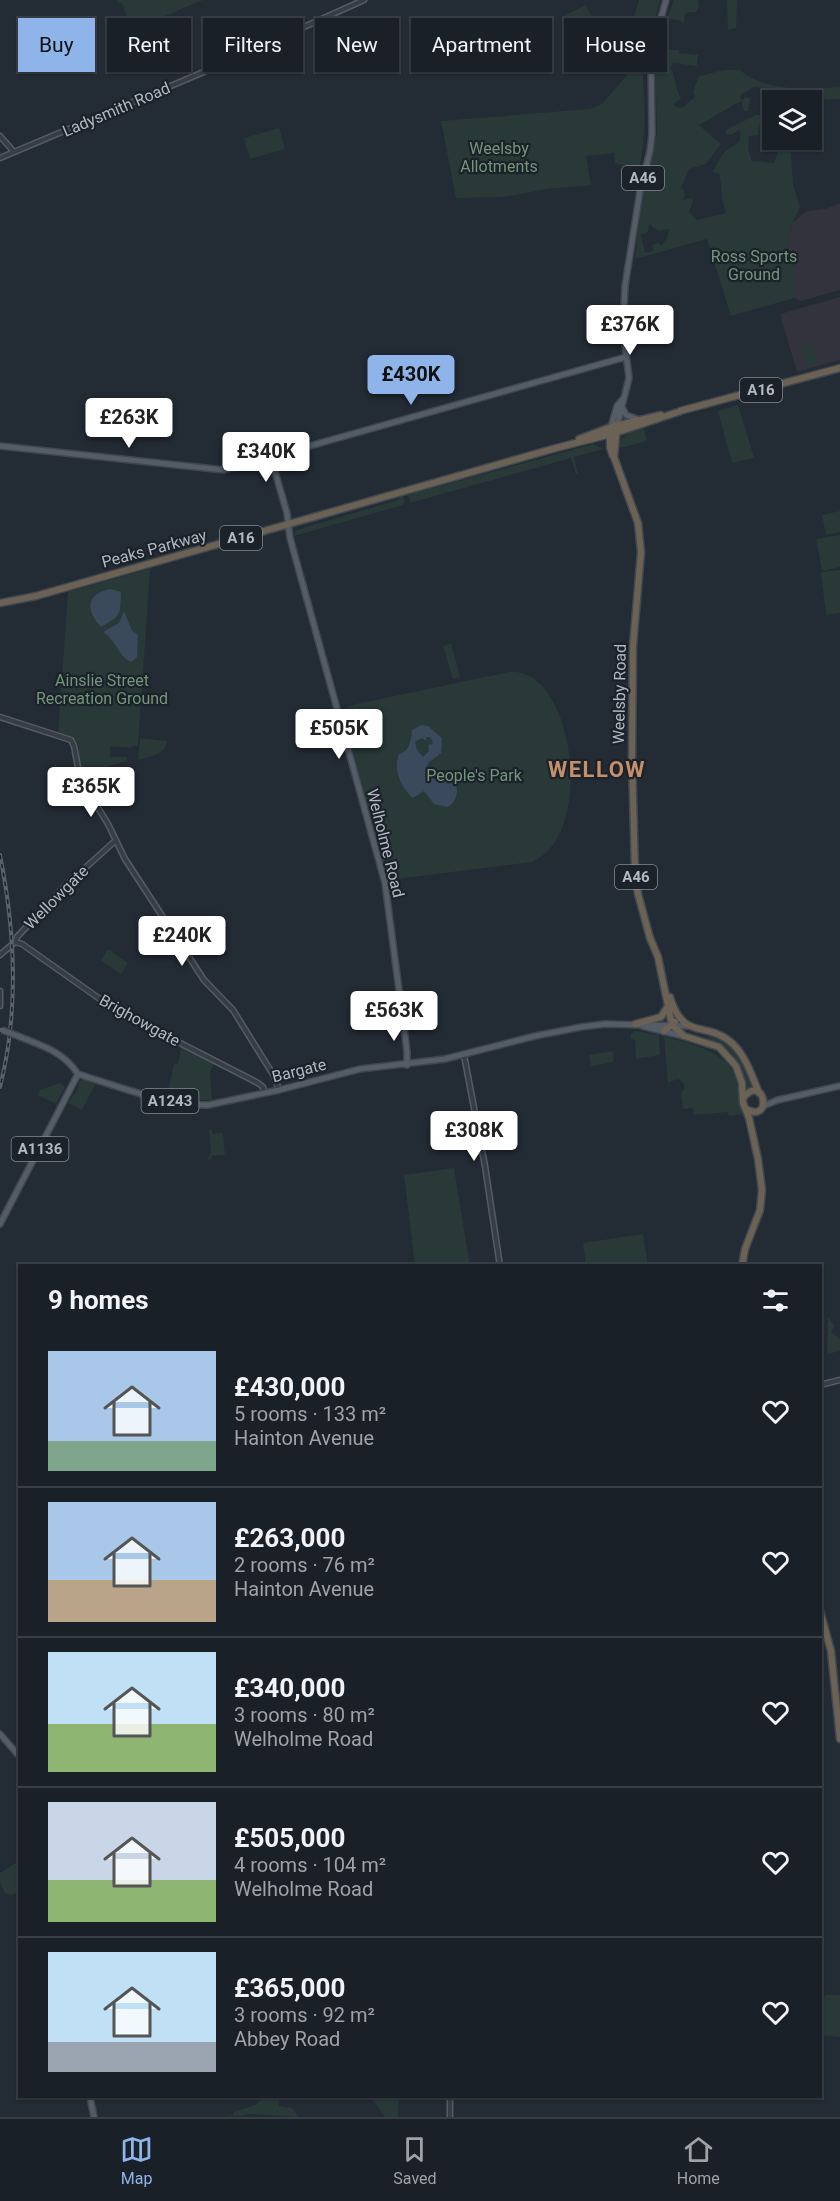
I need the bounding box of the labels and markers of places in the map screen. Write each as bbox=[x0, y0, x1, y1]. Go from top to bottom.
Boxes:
pin: £376K bbox=[588, 305, 672, 356]
pin: £430K bbox=[369, 355, 453, 406]
pin: £263K bbox=[87, 398, 171, 449]
pin: £340K bbox=[224, 432, 308, 483]
pin: £505K bbox=[297, 709, 381, 760]
pin: £365K bbox=[49, 767, 133, 818]
pin: £240K bbox=[140, 916, 224, 967]
pin: £563K bbox=[352, 991, 436, 1042]
pin: £308K bbox=[432, 1111, 516, 1162]

